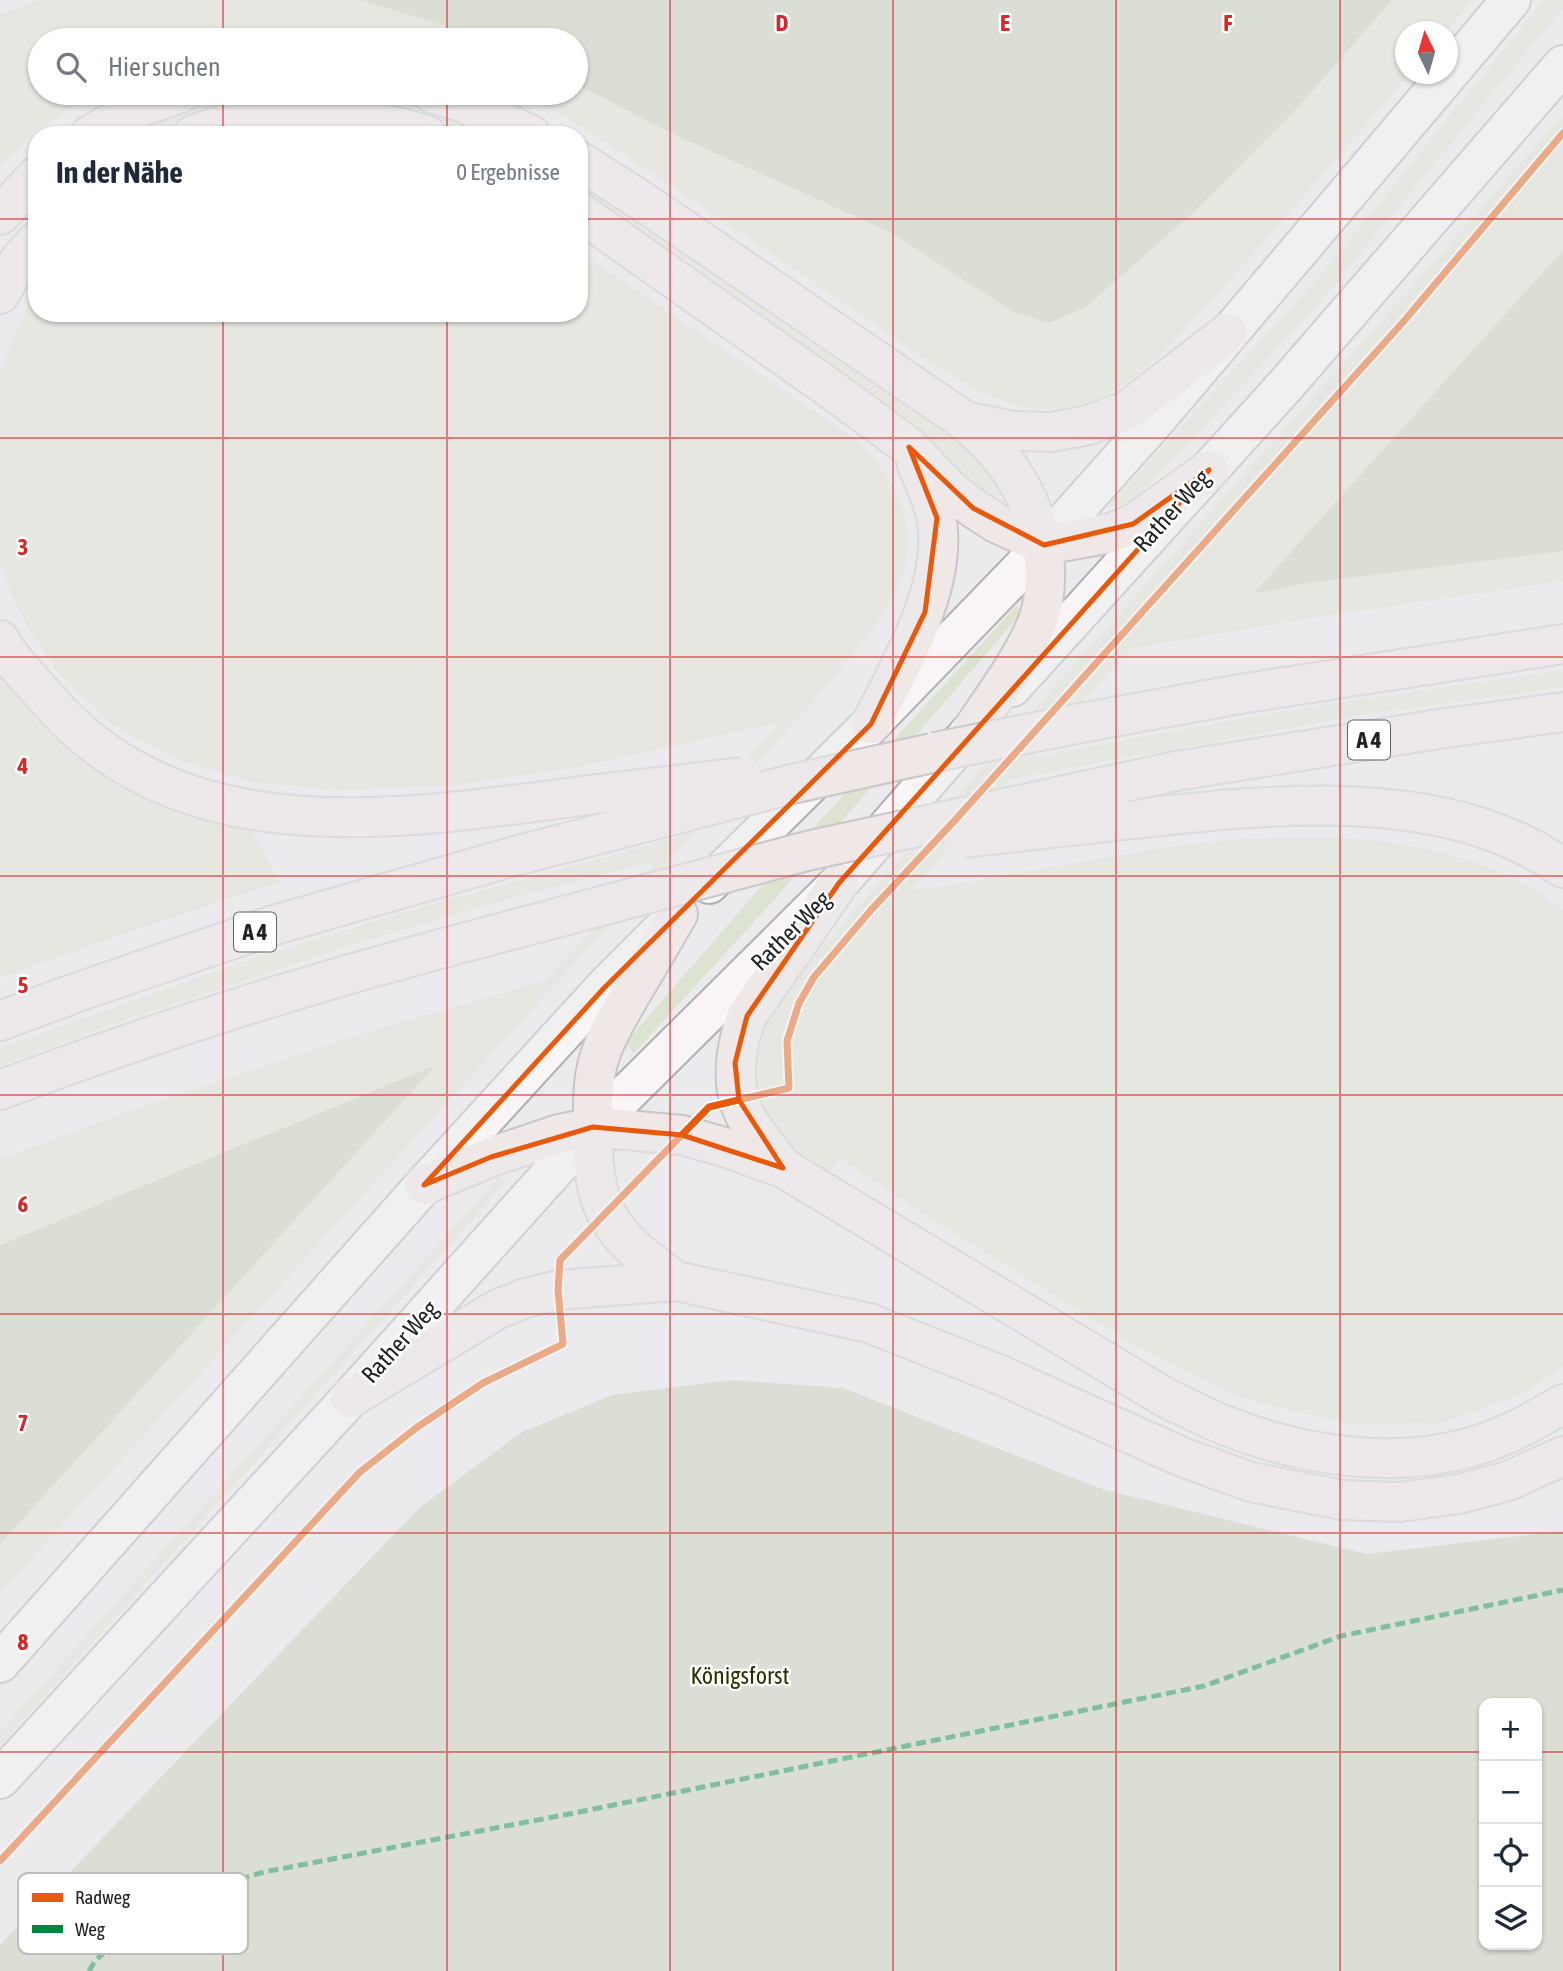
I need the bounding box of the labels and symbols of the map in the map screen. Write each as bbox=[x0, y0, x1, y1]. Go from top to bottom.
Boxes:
text: D bbox=[776, 10, 789, 36]
text: E bbox=[1000, 10, 1010, 36]
text: F bbox=[1223, 10, 1233, 36]
north arrow bbox=[1395, 21, 1458, 84]
street label: Rather Weg bbox=[1128, 464, 1216, 557]
text: 3 bbox=[18, 534, 28, 560]
road number: A 4 bbox=[1348, 720, 1390, 760]
text: 4 bbox=[17, 753, 29, 779]
street label: Rather Weg bbox=[745, 885, 836, 976]
road number: A 4 bbox=[234, 912, 276, 951]
text: 5 bbox=[18, 972, 29, 998]
text: 6 bbox=[18, 1191, 29, 1217]
street label: Rather Weg bbox=[356, 1295, 444, 1388]
text: 7 bbox=[18, 1410, 28, 1436]
text: 8 bbox=[18, 1629, 29, 1655]
park label: Königsforst bbox=[691, 1662, 790, 1689]
legend bbox=[18, 1873, 248, 1954]
text: Radweg bbox=[75, 1886, 131, 1908]
text: Weg bbox=[75, 1918, 106, 1940]

